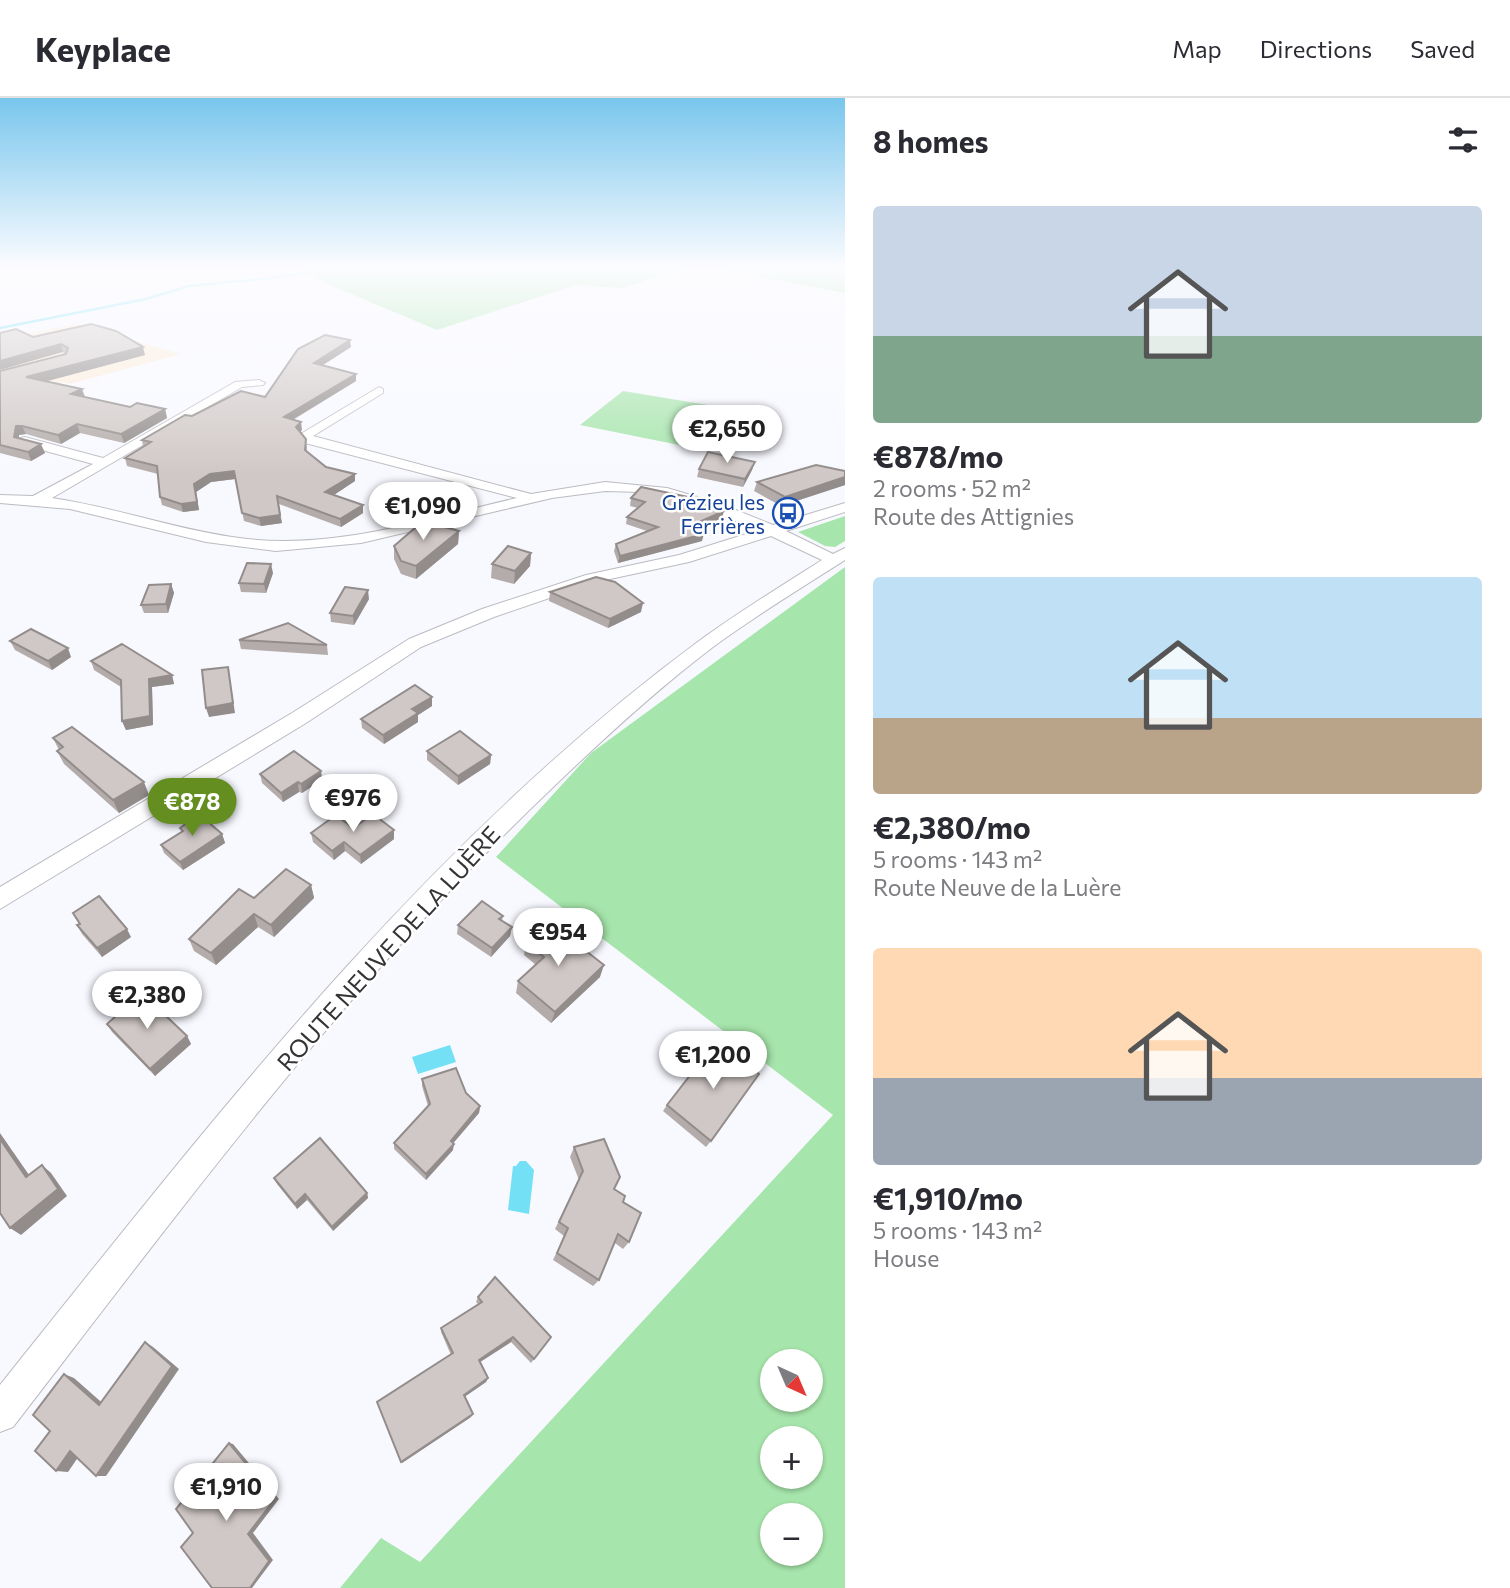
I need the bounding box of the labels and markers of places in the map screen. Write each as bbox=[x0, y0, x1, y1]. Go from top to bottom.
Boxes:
pin: €2,650 bbox=[670, 406, 784, 465]
pin: €1,090 bbox=[366, 482, 480, 542]
place label: Grézieu les Ferrières bbox=[662, 489, 765, 538]
bus stop icon: Grézieu les Ferrières bbox=[771, 496, 805, 530]
pin: €976 bbox=[312, 774, 394, 834]
pin: €878 bbox=[151, 778, 233, 838]
pin: €954 bbox=[517, 908, 599, 968]
pin: €2,380 bbox=[90, 972, 204, 1031]
pin: €1,200 bbox=[656, 1032, 770, 1091]
pin: €1,910 bbox=[169, 1464, 283, 1523]

